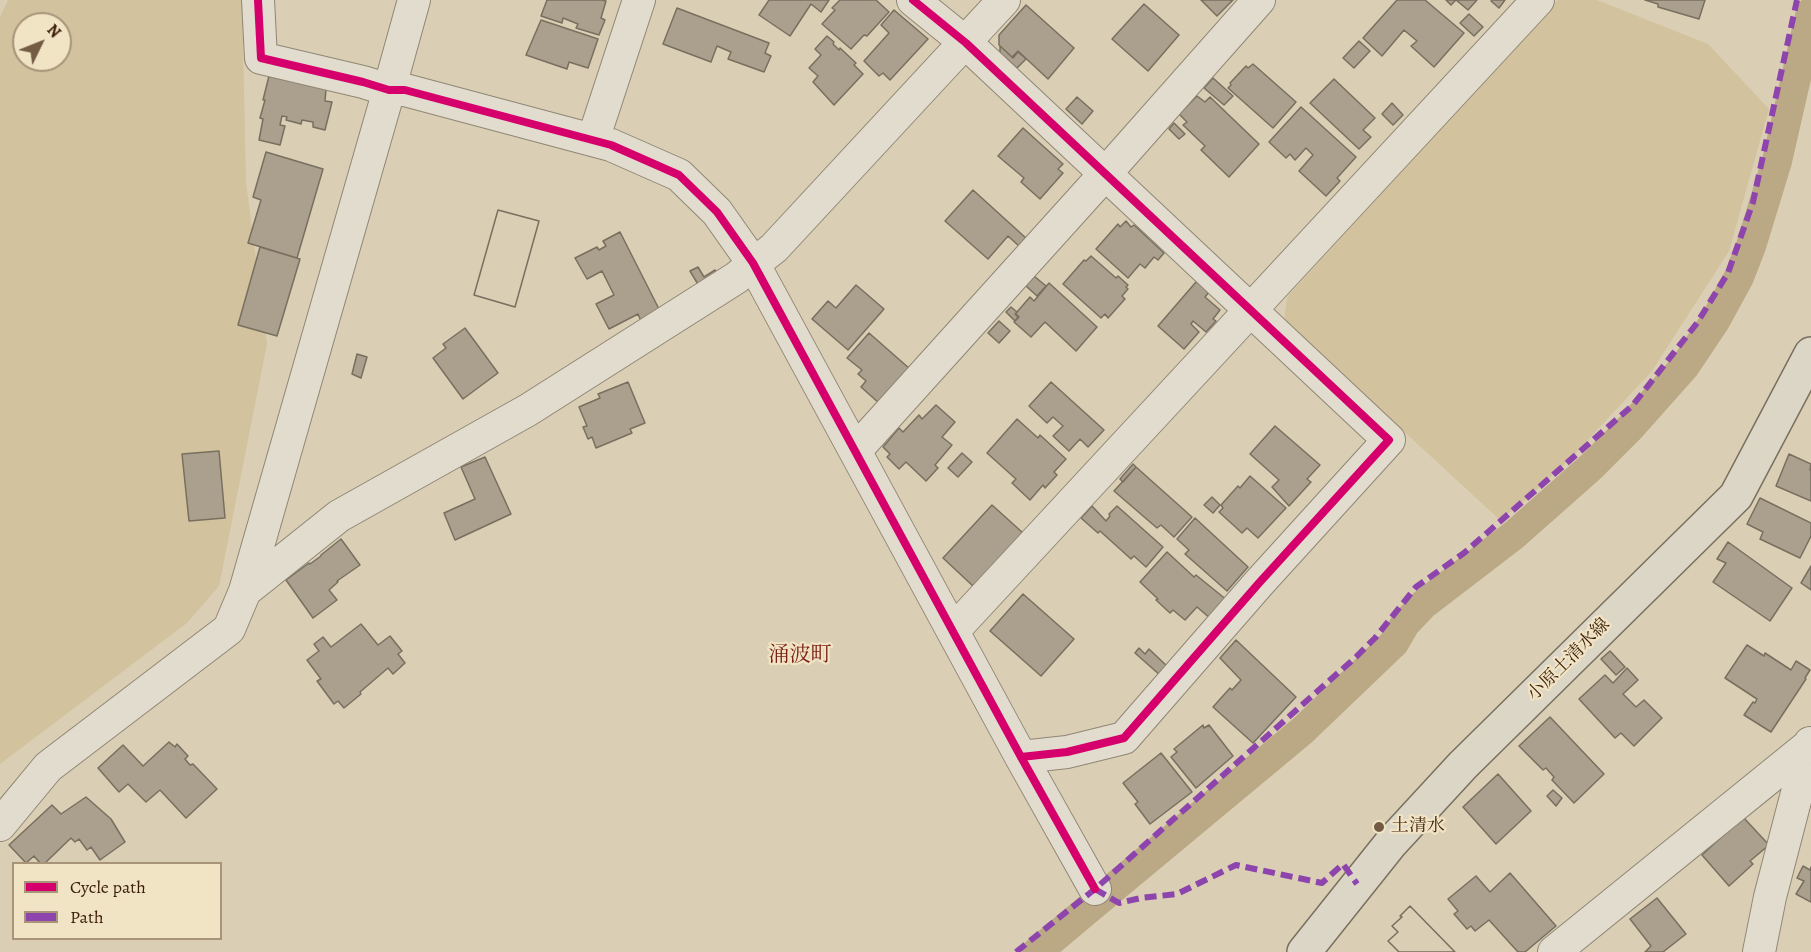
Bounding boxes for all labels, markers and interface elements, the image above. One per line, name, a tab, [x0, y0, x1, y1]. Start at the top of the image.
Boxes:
north arrow	[12, 12, 72, 72]
text: N	[42, 19, 66, 43]
street label: 小原土清水線	[1523, 614, 1615, 706]
district label: 涌波町	[769, 643, 831, 669]
place label: 土清水	[1391, 816, 1445, 838]
marker: 土清水	[1372, 820, 1386, 834]
legend	[12, 862, 222, 940]
text: Cycle path	[70, 875, 146, 899]
text: Path	[70, 905, 104, 929]

